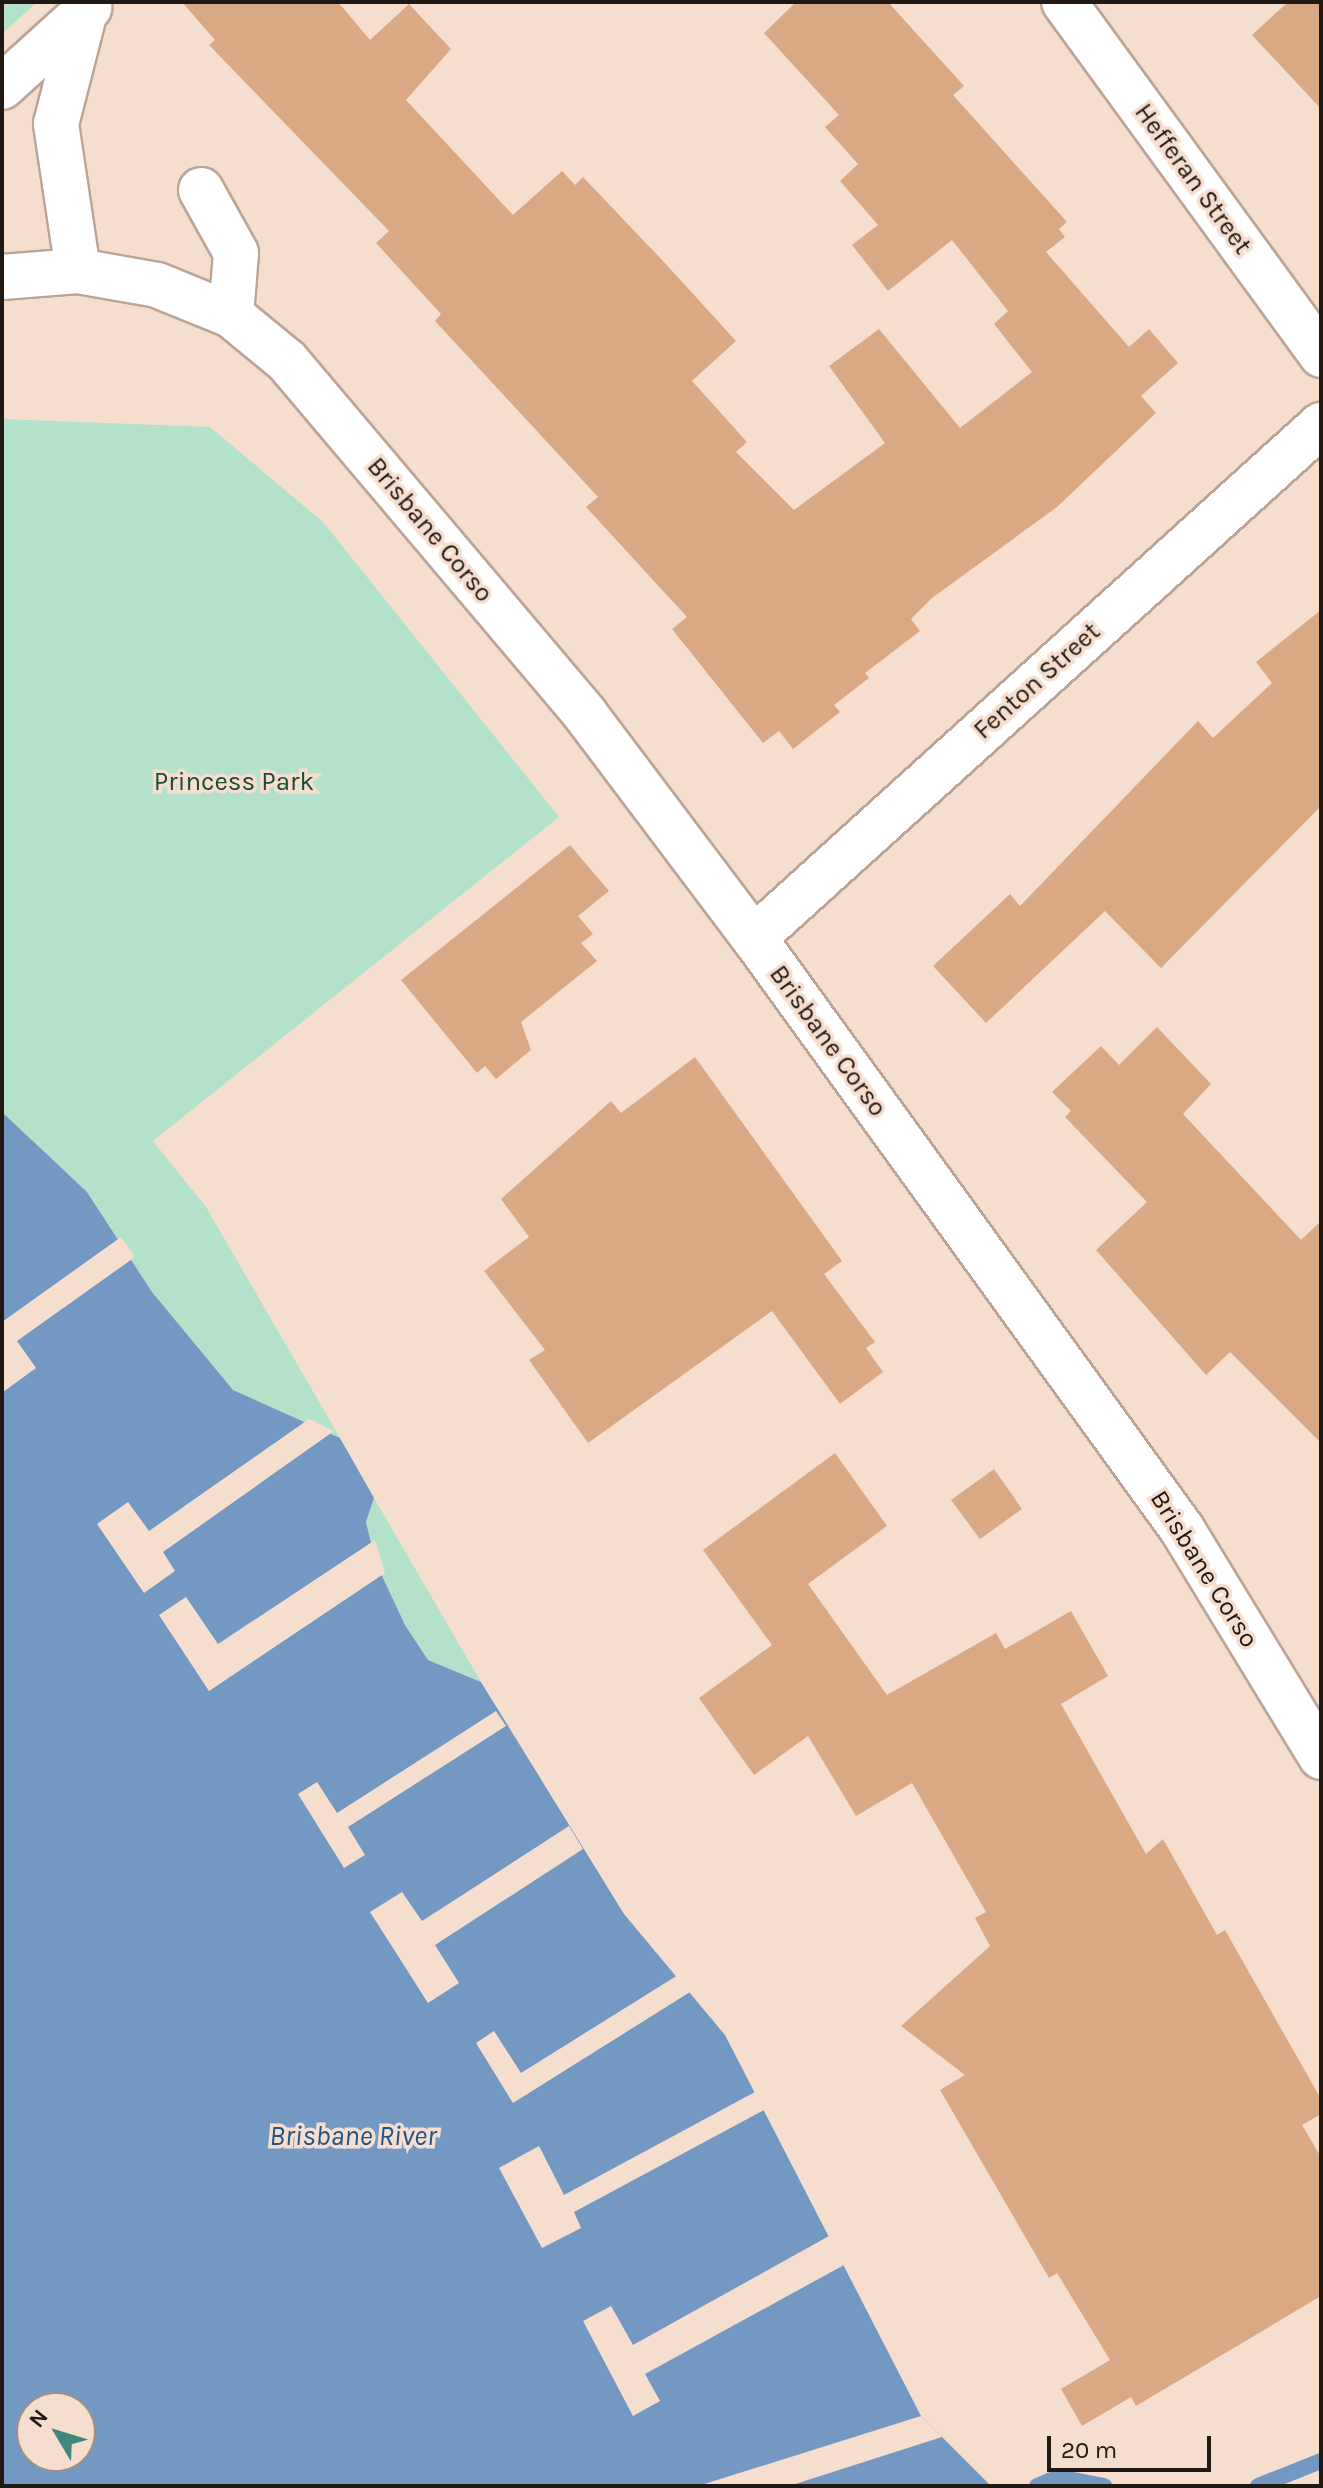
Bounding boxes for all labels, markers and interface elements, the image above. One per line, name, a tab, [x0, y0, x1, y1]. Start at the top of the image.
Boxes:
street label: Hefferan Street	[1128, 97, 1258, 261]
street label: Brisbane Corso	[360, 451, 500, 609]
street label: Fenton Street	[967, 616, 1107, 746]
park label: Princess Park	[154, 766, 314, 798]
street label: Brisbane Corso	[763, 959, 893, 1123]
street label: Brisbane Corso	[1143, 1485, 1265, 1653]
water label: Brisbane River	[269, 2119, 437, 2153]
north arrow	[16, 2392, 96, 2472]
text: N	[24, 2404, 54, 2433]
scale bar	[1051, 2420, 1215, 2470]
text: 20 m	[1061, 2436, 1117, 2464]

